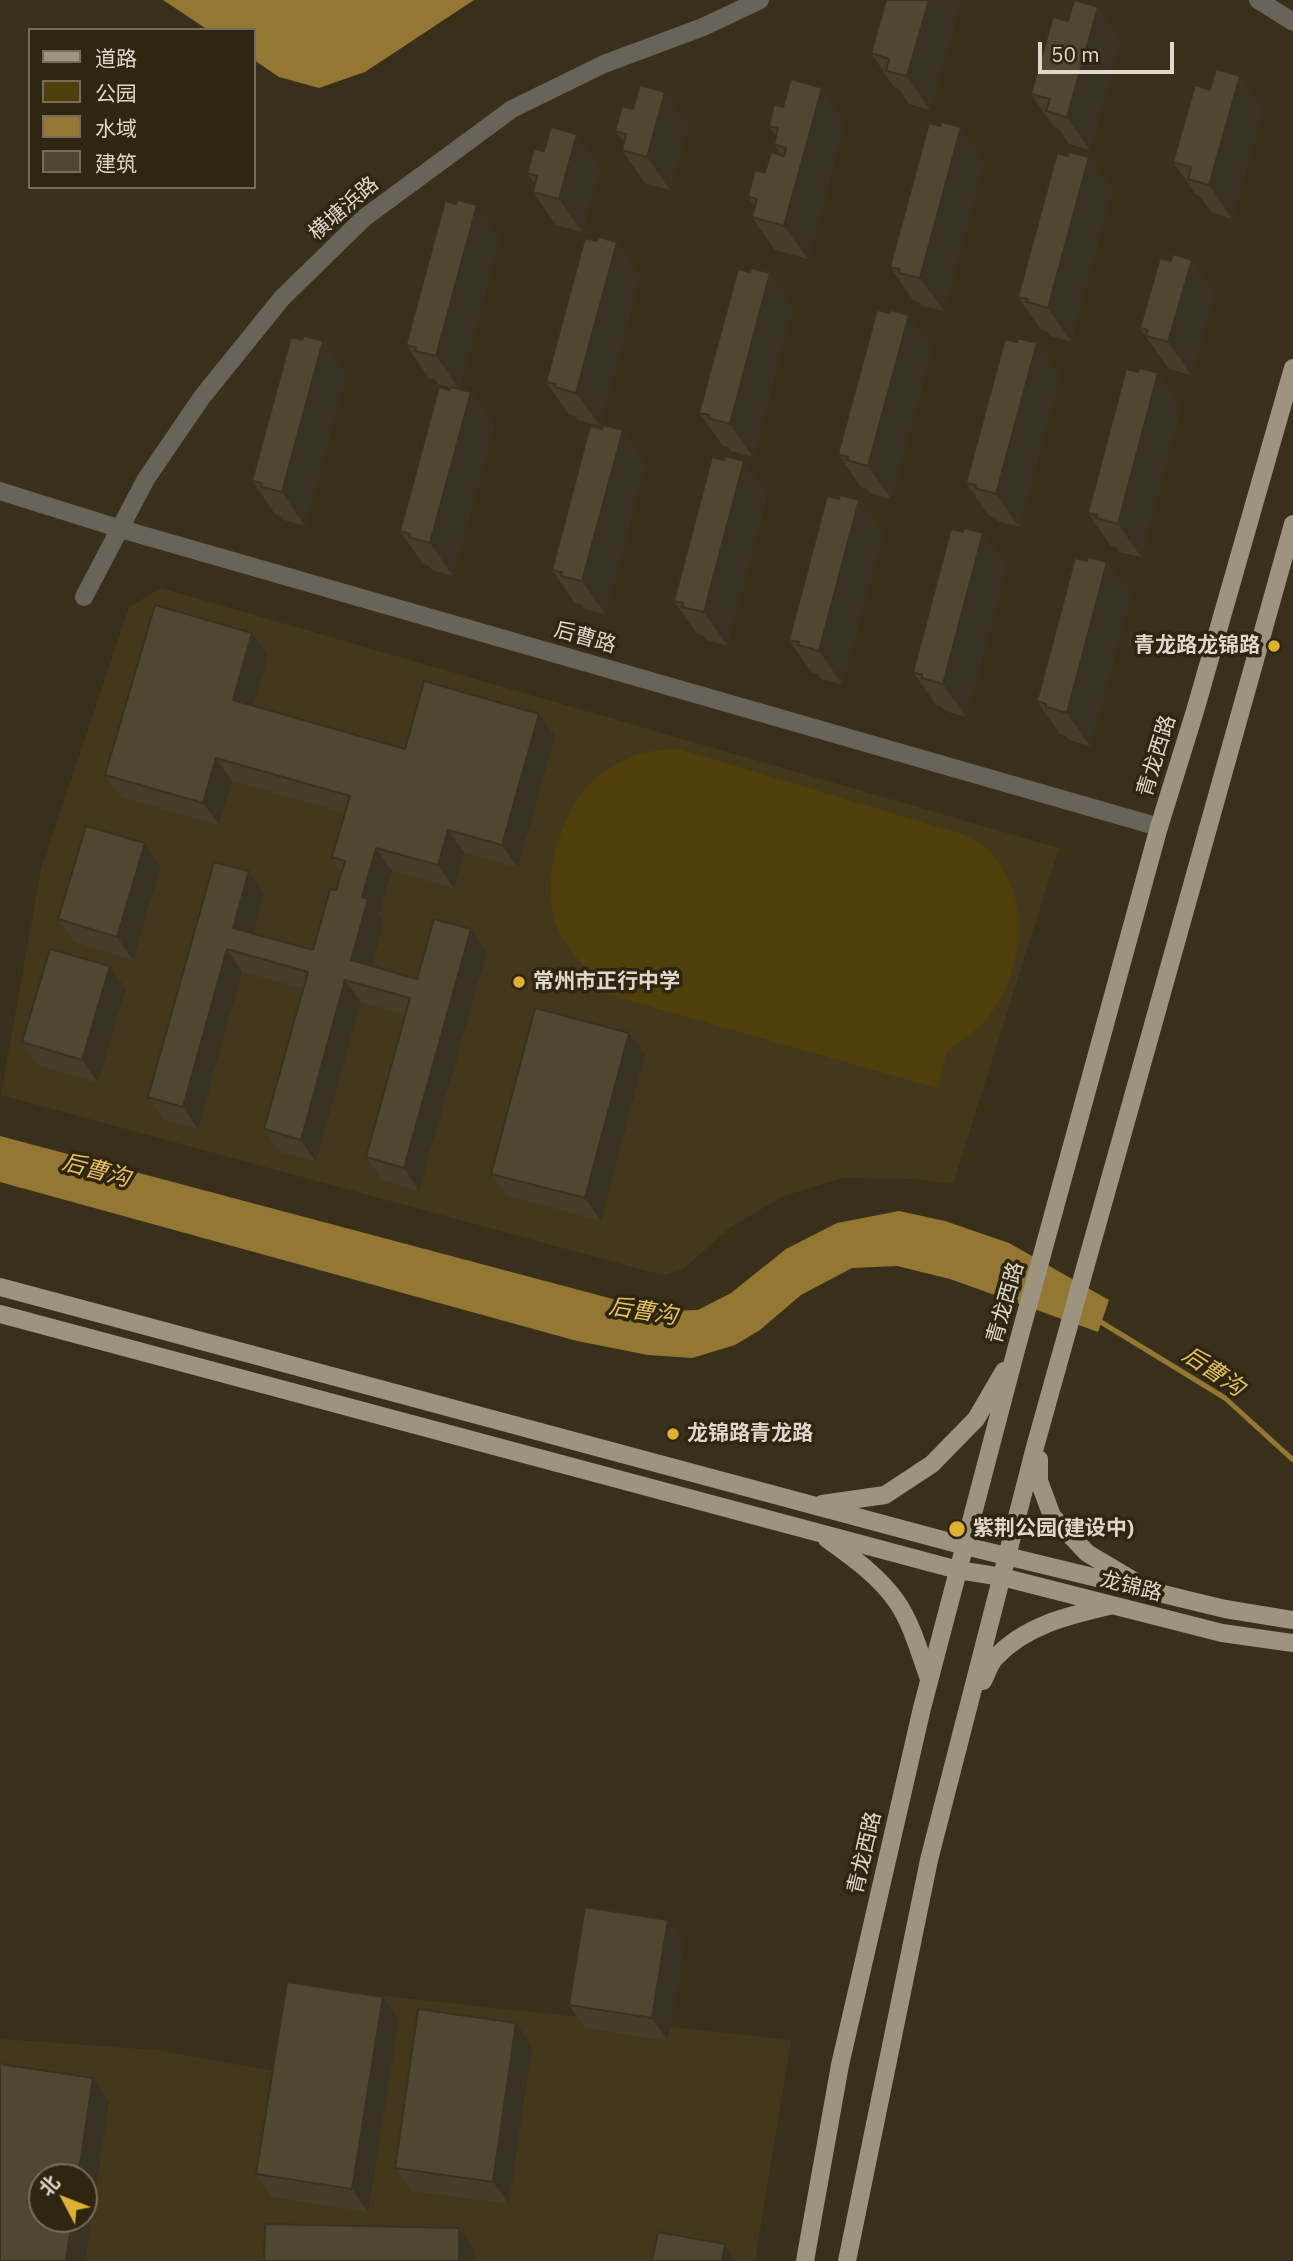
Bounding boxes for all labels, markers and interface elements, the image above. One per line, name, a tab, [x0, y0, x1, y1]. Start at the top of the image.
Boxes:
legend	[28, 28, 256, 189]
scale bar	[1041, 28, 1178, 72]
text: 50 m	[1051, 40, 1100, 68]
text: 道路	[95, 44, 137, 72]
text: 公园	[95, 79, 137, 107]
text: 水域	[95, 114, 137, 142]
text: 建筑	[95, 149, 137, 177]
street label: 横塘浜路	[304, 172, 384, 246]
street label: 后曹路	[551, 617, 619, 659]
place label: 青龙路龙锦路	[1134, 633, 1260, 659]
marker: 青龙路龙锦路	[1266, 638, 1282, 654]
street label: 青龙西路	[1133, 712, 1181, 800]
place label: 常州市正行中学	[533, 969, 680, 995]
marker: 常州市正行中学	[511, 974, 527, 990]
water label: 后曹沟	[59, 1149, 133, 1193]
street label: 青龙西路	[982, 1259, 1030, 1347]
water label: 后曹沟	[607, 1293, 679, 1331]
water label: 后曹沟	[1177, 1341, 1249, 1403]
place label: 龙锦路青龙路	[687, 1421, 813, 1447]
marker: 龙锦路青龙路	[665, 1426, 681, 1442]
place label: 紫荆公园(建设中)	[973, 1516, 1134, 1542]
marker: 紫荆公园(建设中)	[947, 1519, 967, 1539]
street label: 龙锦路	[1097, 1567, 1165, 1607]
street label: 青龙西路	[843, 1809, 887, 1897]
north arrow	[28, 2163, 98, 2233]
text: 北	[34, 2170, 64, 2200]

